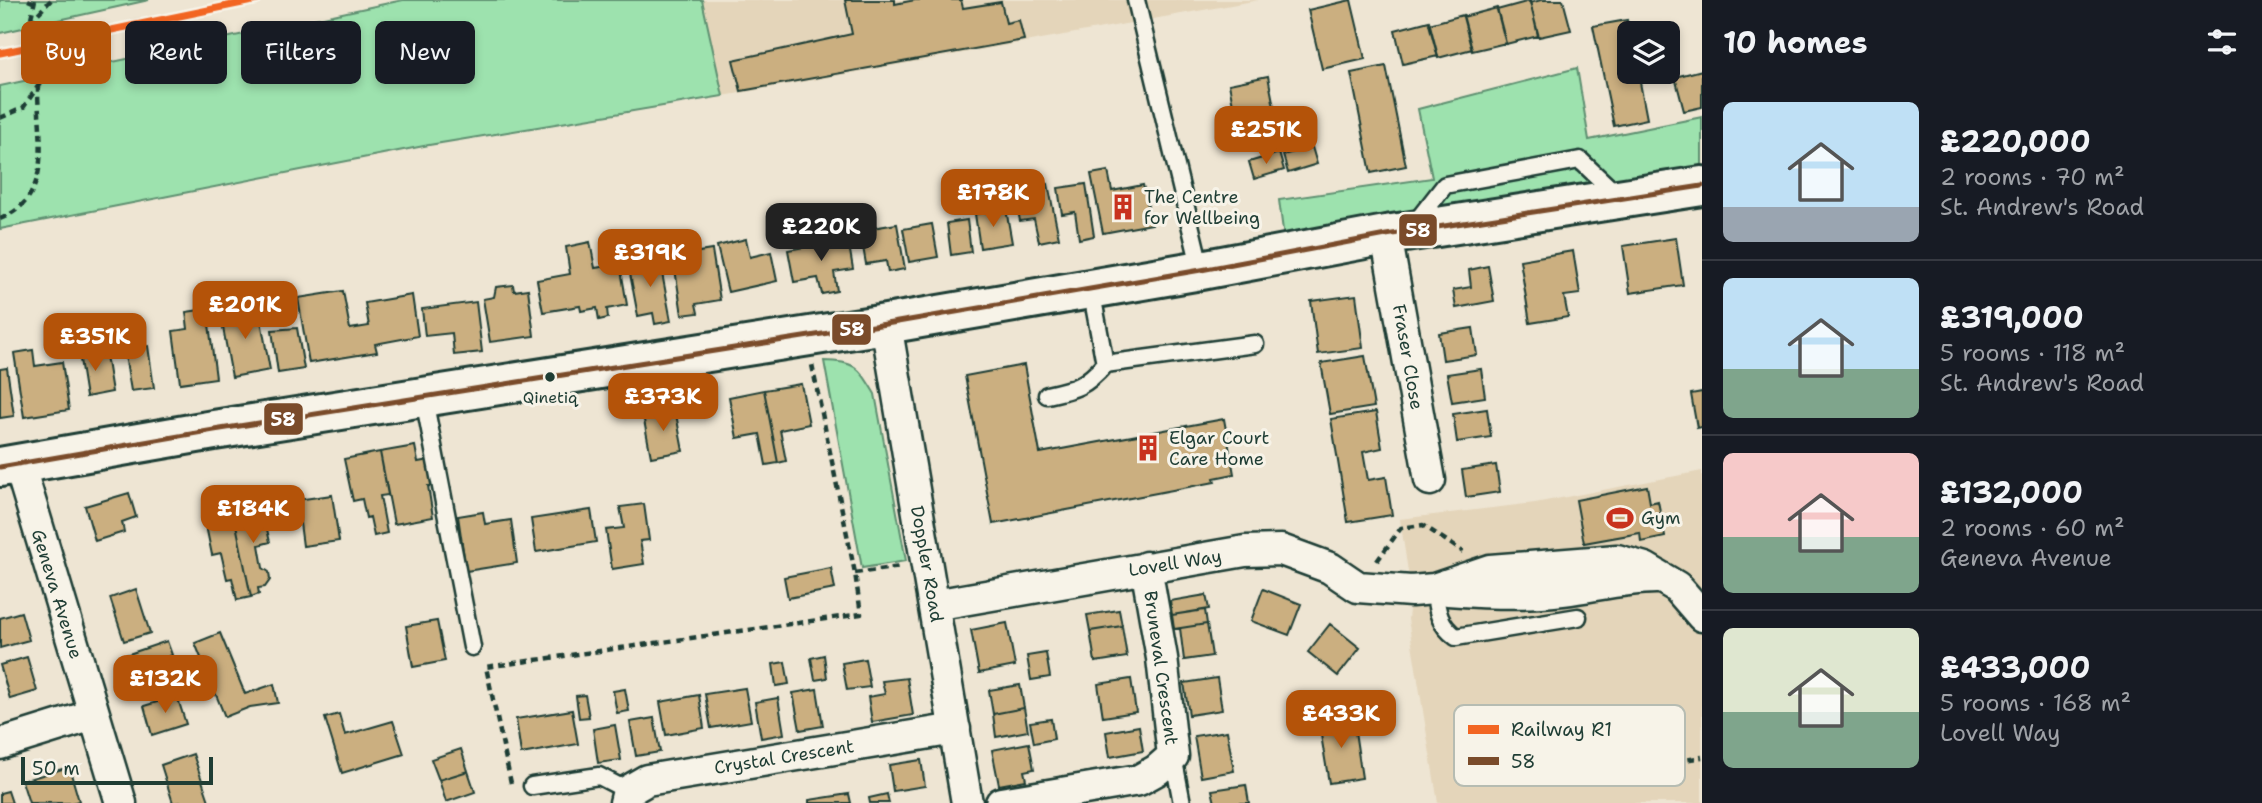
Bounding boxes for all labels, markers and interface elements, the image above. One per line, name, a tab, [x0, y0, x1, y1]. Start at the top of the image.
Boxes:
chip: Buy	[21, 21, 111, 84]
chip: Rent	[125, 21, 227, 84]
chip: Filters	[241, 21, 361, 84]
chip: New	[375, 21, 475, 84]
map controls	[1617, 21, 1680, 84]
button: layers	[1617, 21, 1680, 84]
text: 10 homes	[1723, 22, 1868, 63]
icon: filters	[2203, 23, 2241, 61]
pin: £251K	[1217, 106, 1315, 166]
text: £251K	[1230, 114, 1302, 144]
text: £220,000	[1940, 121, 2091, 162]
icon: home	[1779, 130, 1863, 214]
text: 2 rooms · 70 m²	[1940, 162, 2125, 192]
pin: £178K	[944, 170, 1042, 229]
text: £178K	[957, 177, 1029, 207]
place label: The Centre for Wellbeing	[1144, 185, 1260, 230]
building icon: The Centre for Wellbeing	[1108, 192, 1138, 222]
text: St. Andrew's Road	[1940, 192, 2144, 222]
pin: £220K	[772, 204, 870, 263]
text: £220K	[782, 211, 860, 241]
line badge: 58	[1398, 213, 1438, 247]
text: 58	[1405, 218, 1431, 243]
pin: £319K	[601, 230, 699, 289]
text: £319K	[614, 237, 686, 267]
pin: £201K	[196, 282, 294, 341]
text: £201K	[209, 289, 281, 319]
text: £319,000	[1940, 297, 2084, 338]
street label: Fraser Close	[1387, 302, 1429, 412]
icon: home	[1779, 306, 1863, 390]
line badge: 58	[831, 313, 872, 346]
pin: £351K	[46, 314, 144, 373]
text: 58	[839, 317, 865, 342]
text: £351K	[59, 321, 131, 351]
text: 5 rooms · 118 m²	[1940, 338, 2125, 368]
text: St. Andrew's Road	[1940, 368, 2144, 398]
marker: Qinetiq	[543, 370, 557, 384]
pin: £373K	[614, 374, 712, 433]
text: £373K	[624, 381, 702, 411]
place label: Qinetiq	[523, 387, 579, 408]
line badge: 58	[263, 402, 304, 436]
text: 58	[270, 407, 296, 432]
place label: Elgar Court Care Home	[1169, 426, 1269, 471]
building icon: Elgar Court Care Home	[1133, 433, 1163, 463]
text: £132,000	[1940, 472, 2083, 513]
icon: home	[1779, 481, 1863, 565]
pin: £184K	[204, 486, 302, 545]
text: £184K	[217, 493, 289, 523]
sports icon: Gym	[1605, 503, 1635, 533]
street label: Doppler Road	[905, 504, 949, 624]
place label: Gym	[1641, 506, 1680, 530]
text: 2 rooms · 60 m²	[1940, 513, 2125, 543]
street label: Geneva Avenue	[26, 526, 88, 662]
text: Geneva Avenue	[1940, 543, 2112, 573]
street label: Lovell Way	[1127, 544, 1223, 582]
street label: Bruneval Crescent	[1138, 589, 1184, 747]
text: £433,000	[1940, 647, 2091, 688]
pin: £132K	[116, 656, 214, 715]
icon: home	[1779, 656, 1863, 740]
text: £132K	[129, 663, 201, 693]
text: 5 rooms · 168 m²	[1940, 688, 2131, 718]
pin: £433K	[1292, 690, 1390, 750]
text: £433K	[1302, 698, 1380, 728]
legend	[1454, 705, 1685, 786]
text: Railway R1	[1511, 717, 1612, 742]
text: Lovell Way	[1940, 718, 2061, 748]
street label: Crystal Crescent	[712, 734, 856, 780]
text: 58	[1511, 749, 1536, 774]
scale bar	[21, 754, 214, 786]
text: 50 m	[32, 756, 80, 781]

